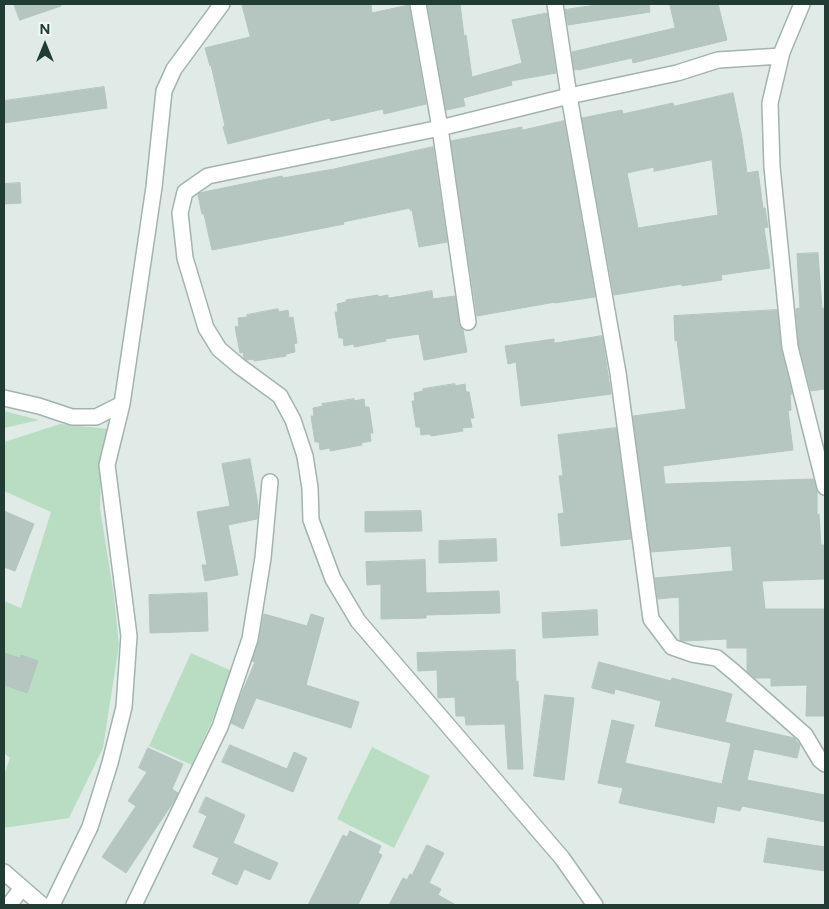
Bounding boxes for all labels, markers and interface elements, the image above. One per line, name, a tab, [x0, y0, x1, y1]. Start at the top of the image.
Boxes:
north arrow	[20, 20, 70, 70]
text: N	[40, 21, 50, 38]

